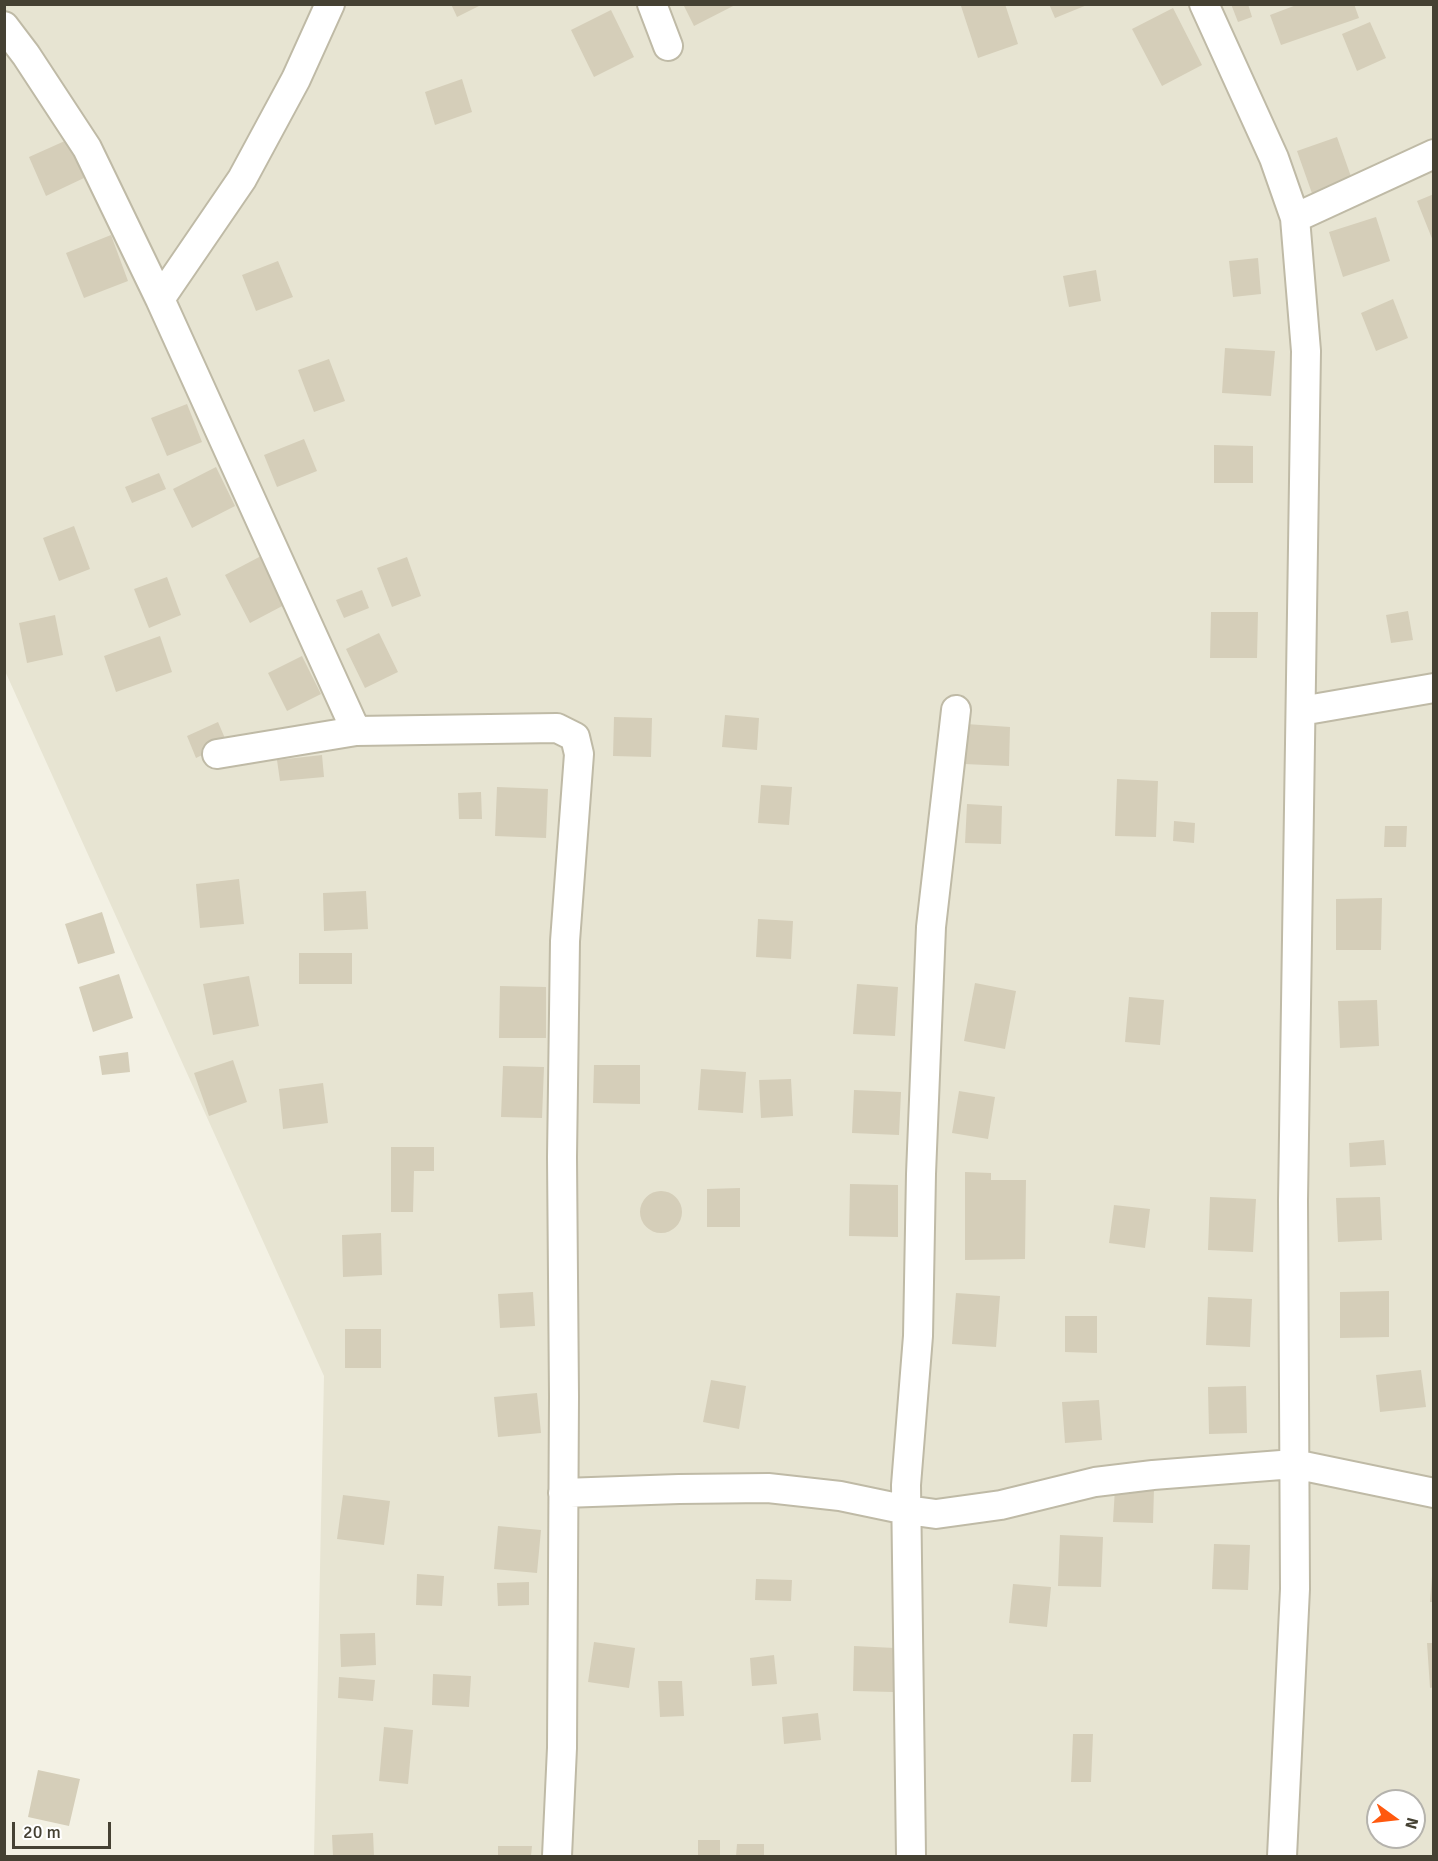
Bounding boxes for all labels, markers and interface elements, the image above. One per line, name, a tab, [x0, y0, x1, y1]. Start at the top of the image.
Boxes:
north arrow	[1366, 1789, 1426, 1849]
scale bar	[15, 1810, 114, 1848]
text: N	[1400, 1815, 1423, 1831]
text: 20 m	[23, 1821, 61, 1843]

